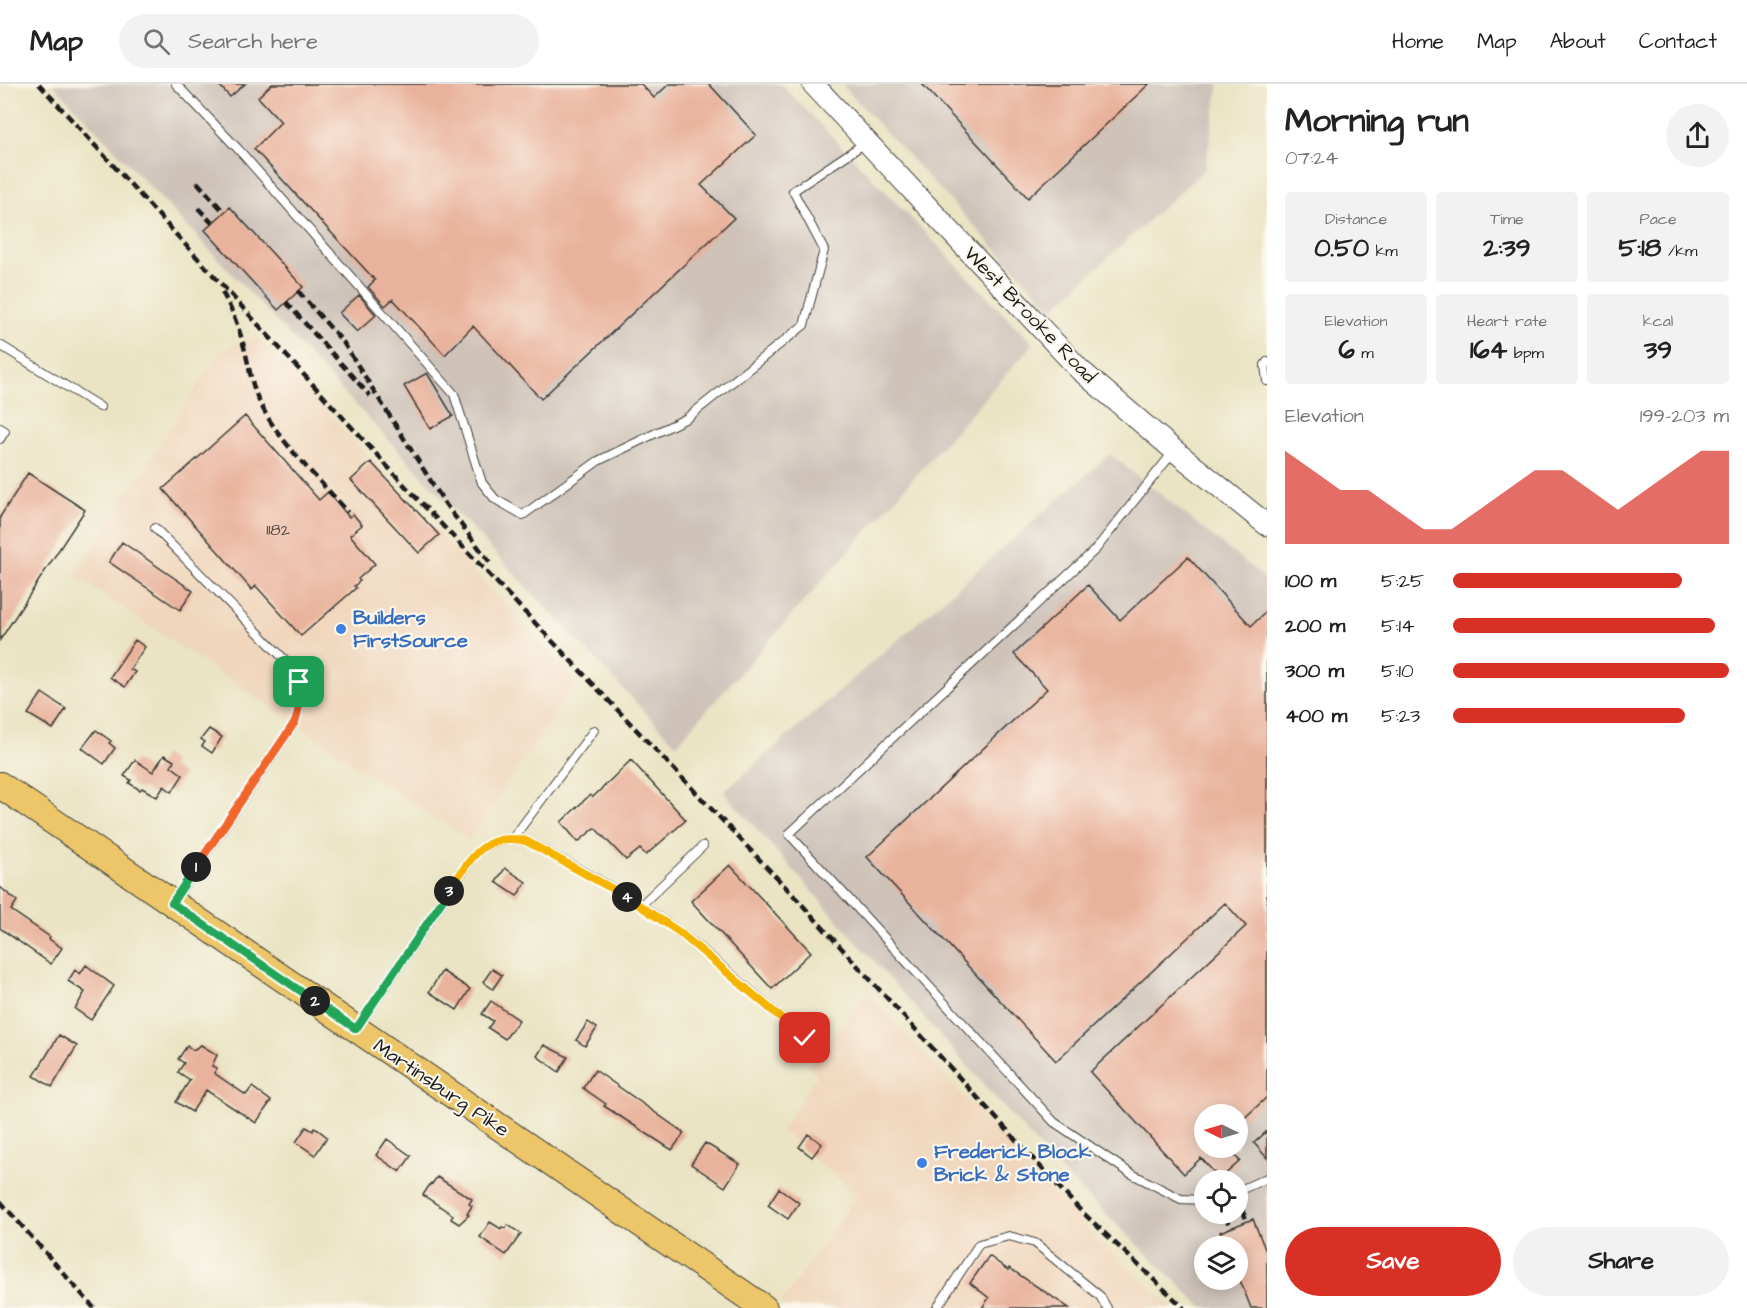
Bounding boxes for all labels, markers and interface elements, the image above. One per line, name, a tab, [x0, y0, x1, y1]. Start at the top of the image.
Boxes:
search box	[119, 14, 539, 68]
text: Map	[30, 22, 83, 61]
icon: search	[140, 25, 173, 58]
text: Search here	[188, 26, 318, 57]
text: Home	[1392, 27, 1444, 56]
text: Map	[1477, 27, 1517, 56]
text: About	[1550, 27, 1606, 56]
text: Contact	[1639, 27, 1717, 56]
text: Morning run	[1285, 98, 1469, 144]
button: share	[1666, 104, 1729, 167]
text: 07:24	[1285, 144, 1338, 172]
text: Distance	[1325, 208, 1387, 230]
text: Time	[1490, 208, 1524, 230]
text: Pace	[1639, 208, 1677, 230]
text: 0.50	[1314, 230, 1369, 266]
text: 2:39	[1483, 230, 1531, 266]
text: 5:18	[1619, 230, 1661, 266]
street label: West Brooke Road	[957, 240, 1103, 390]
text: km	[1369, 240, 1398, 262]
text: /km	[1661, 240, 1697, 262]
text: Elevation	[1325, 310, 1387, 332]
text: Heart rate	[1467, 310, 1547, 332]
text: kcal	[1643, 310, 1673, 332]
text: 6	[1338, 332, 1355, 368]
text: 164	[1470, 332, 1507, 368]
text: 39	[1644, 332, 1672, 368]
text: m	[1355, 342, 1374, 364]
text: bpm	[1507, 342, 1544, 364]
text: Elevation	[1285, 402, 1364, 430]
text: 199–203 m	[1640, 402, 1729, 430]
house number: 1182	[266, 519, 290, 541]
text: 100 m	[1285, 567, 1336, 595]
text: 5:25	[1381, 567, 1424, 595]
place label: Builders FirstSource	[353, 604, 468, 655]
text: 200 m	[1285, 612, 1345, 640]
text: 5:14	[1381, 612, 1415, 640]
marker: Builders FirstSource	[334, 622, 348, 636]
pin	[273, 656, 324, 707]
text: 300 m	[1285, 657, 1344, 685]
text: 5:10	[1381, 657, 1414, 685]
icon: arrive	[282, 665, 315, 698]
text: 400 m	[1285, 702, 1347, 730]
text: 5:23	[1381, 702, 1420, 730]
pin: 1	[181, 852, 211, 882]
text: 1	[195, 856, 197, 878]
pin: 3	[434, 876, 464, 906]
text: 3	[445, 880, 453, 902]
pin: 4	[612, 882, 642, 912]
text: 4	[622, 886, 632, 908]
pin: 2	[300, 986, 330, 1016]
text: 2	[310, 990, 320, 1012]
pin	[779, 1012, 830, 1063]
icon: check	[788, 1021, 821, 1054]
street label: Martinsburg Pike	[367, 1032, 515, 1145]
north arrow	[1194, 1104, 1248, 1158]
map controls	[1194, 1104, 1248, 1290]
place label: Frederick Block Brick & Stone	[934, 1138, 1092, 1189]
marker: Frederick Block Brick & Stone	[915, 1156, 929, 1170]
button: locate	[1194, 1170, 1248, 1224]
button: Save	[1285, 1227, 1501, 1296]
button: Share	[1513, 1227, 1729, 1296]
button: layers	[1194, 1236, 1248, 1290]

